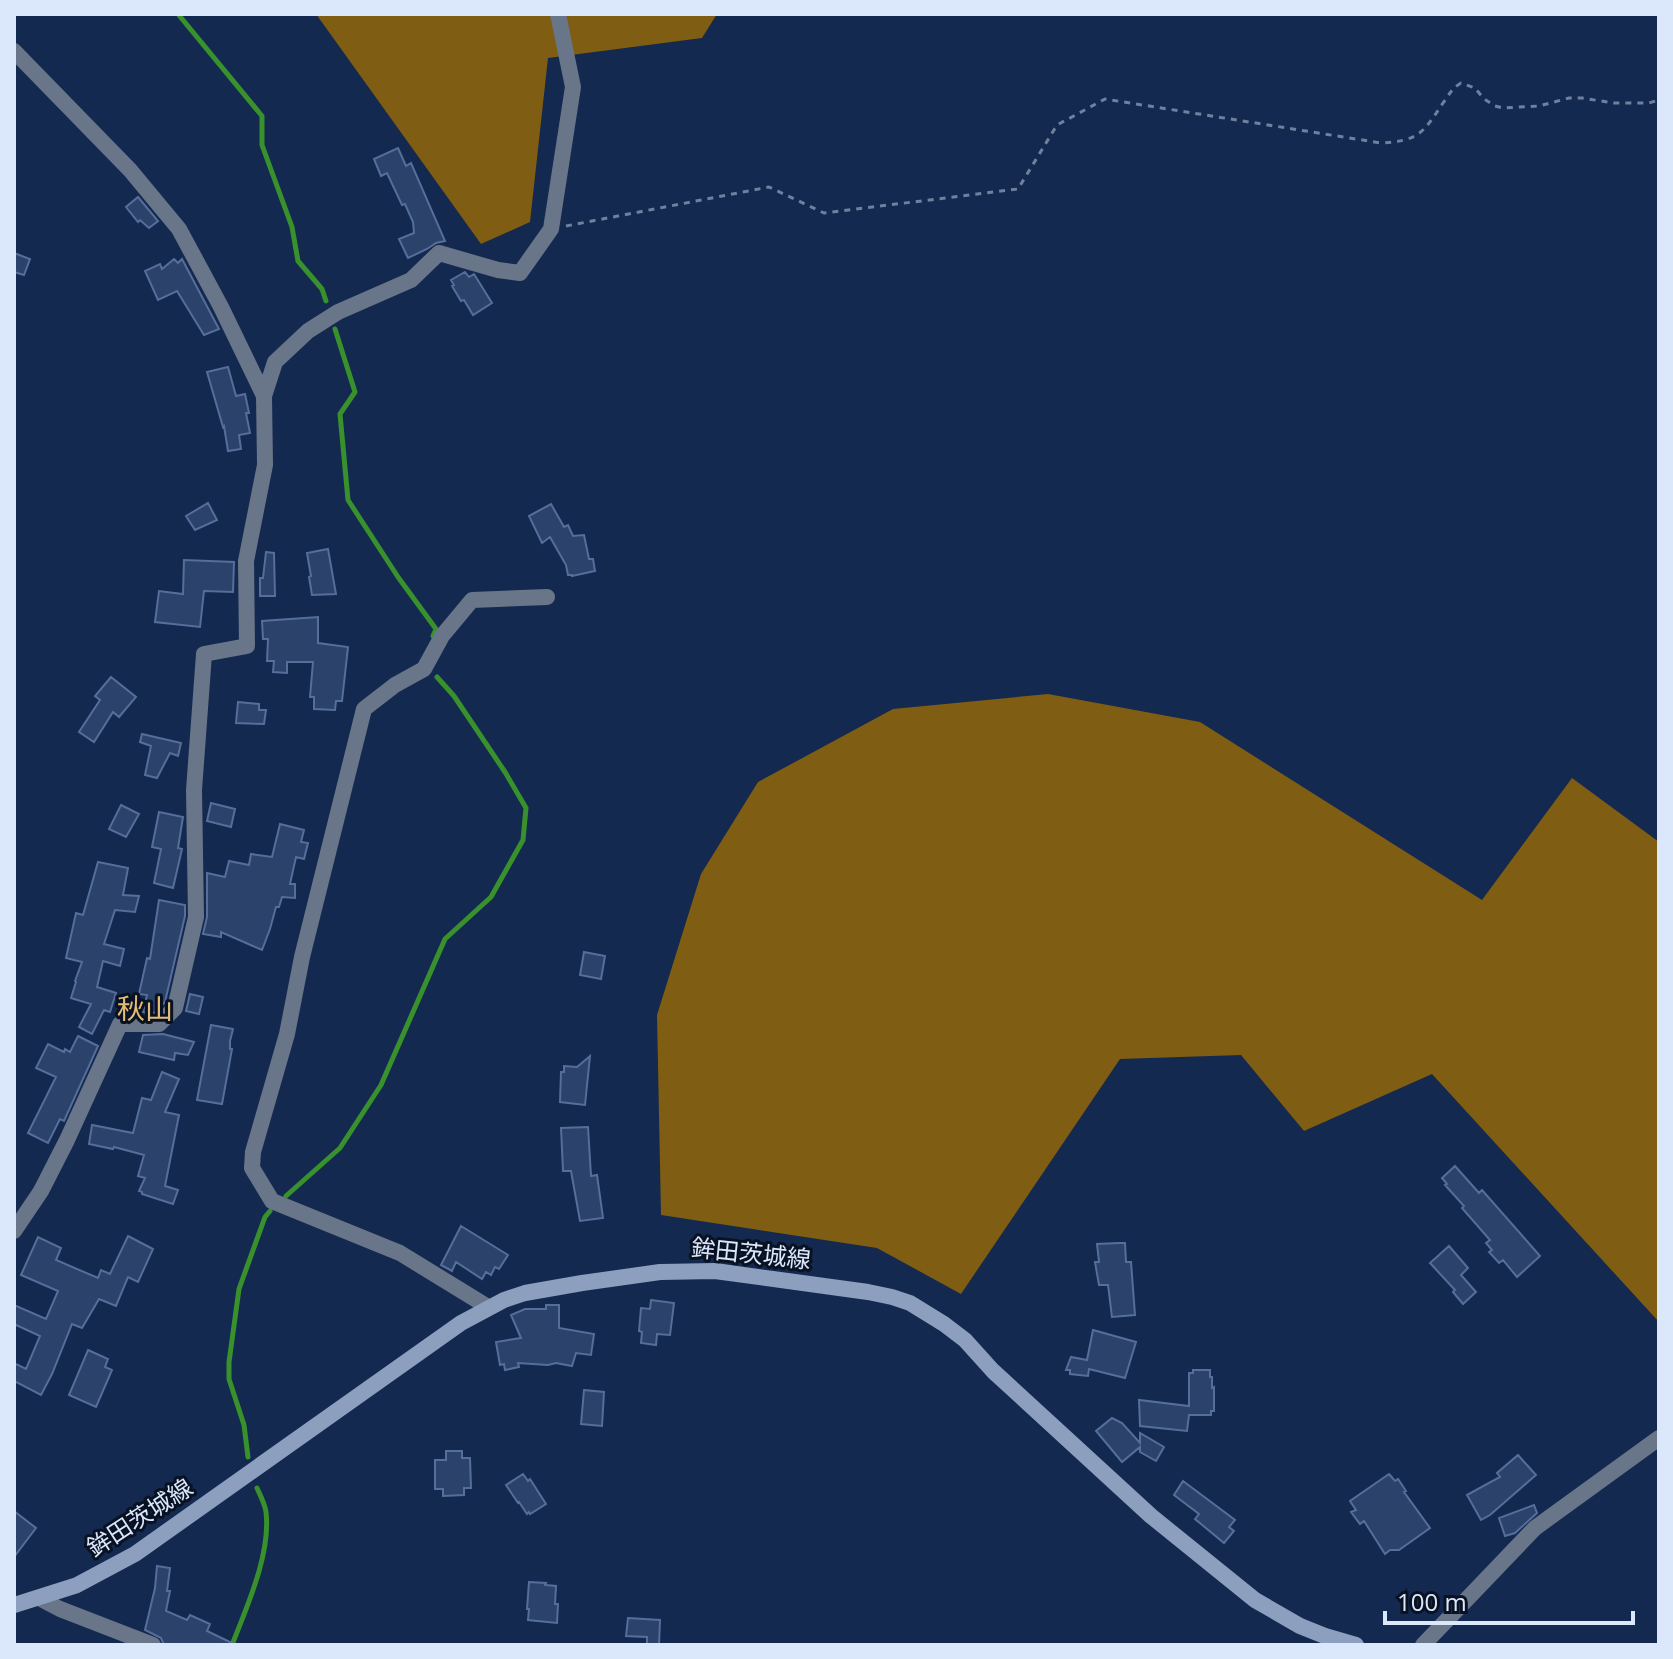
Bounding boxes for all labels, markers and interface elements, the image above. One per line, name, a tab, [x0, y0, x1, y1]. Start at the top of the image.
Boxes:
district label: 秋山	[117, 989, 173, 1027]
street label: 鉾田茨城線	[690, 1230, 813, 1275]
street label: 鉾田茨城線	[80, 1470, 198, 1563]
scale bar	[1385, 1575, 1633, 1625]
text: 100 m	[1397, 1585, 1467, 1618]

